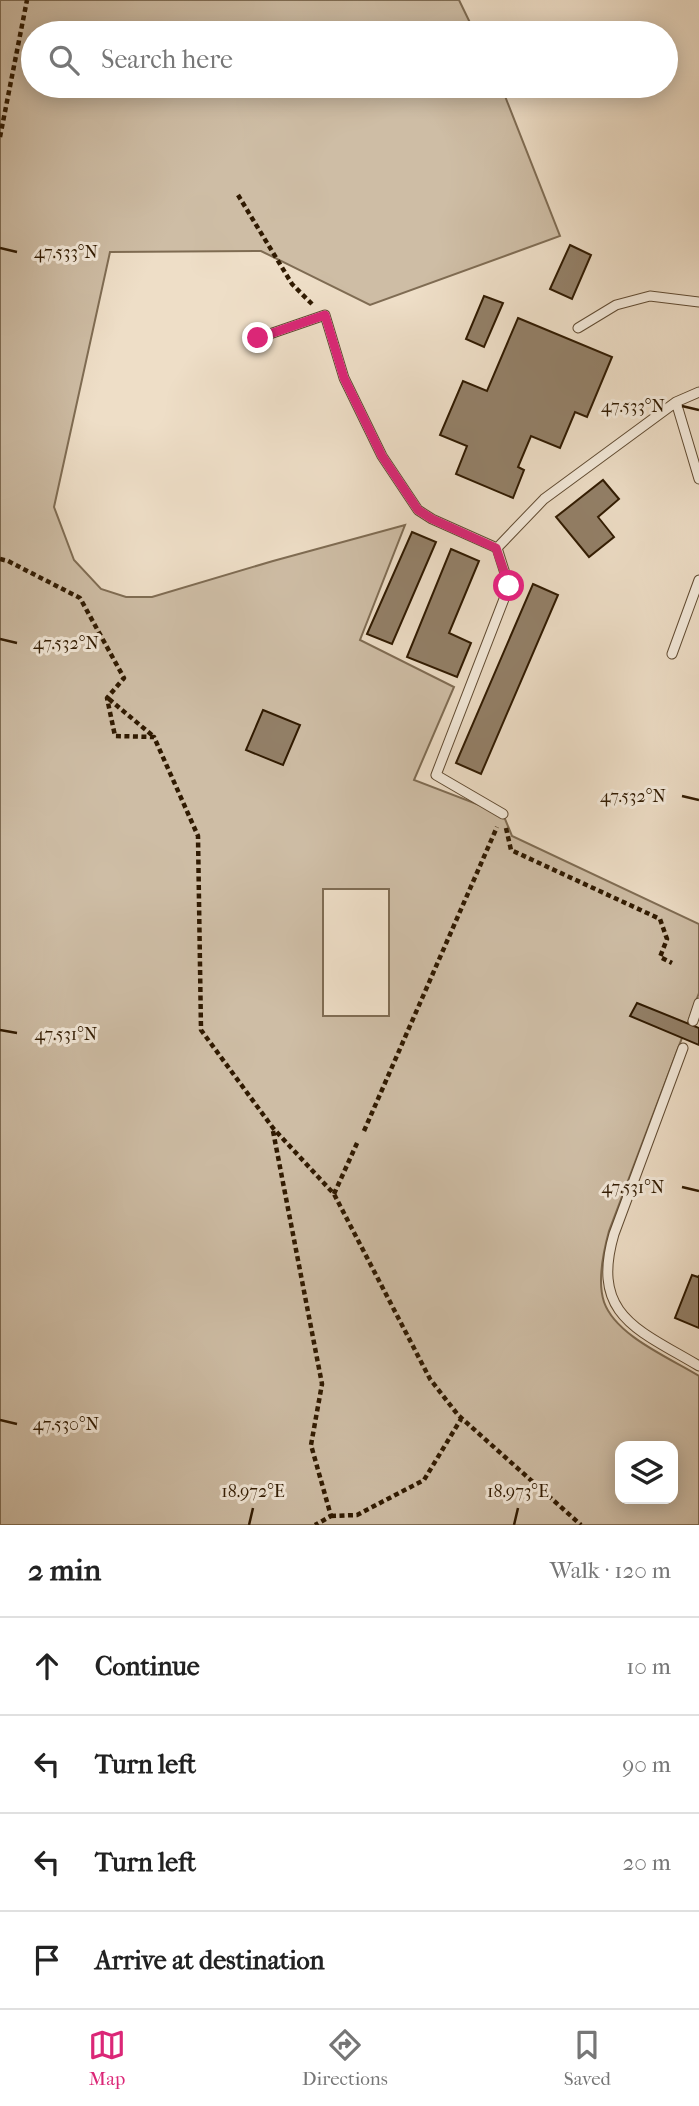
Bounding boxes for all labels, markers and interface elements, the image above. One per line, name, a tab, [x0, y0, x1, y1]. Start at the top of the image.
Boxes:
search box	[21, 21, 678, 98]
icon: search	[45, 41, 83, 79]
text: Search here	[101, 44, 233, 75]
text: 47.533°N	[34, 242, 98, 263]
route end	[242, 322, 273, 353]
text: 47.533°N	[601, 396, 665, 417]
route start	[493, 570, 524, 601]
text: 47.532°N	[33, 633, 99, 654]
text: 47.532°N	[600, 786, 666, 807]
text: 47.531°N	[34, 1024, 98, 1045]
text: 47.531°N	[601, 1177, 665, 1198]
text: 47.530°N	[33, 1414, 100, 1435]
map controls	[615, 1441, 678, 1504]
button: layers	[615, 1441, 678, 1504]
text: 18.972°E	[221, 1481, 285, 1502]
text: 18.973°E	[487, 1481, 549, 1502]
text: 2 min	[28, 1553, 101, 1588]
text: Walk · 120 m	[550, 1557, 671, 1584]
icon: ahead	[28, 1647, 66, 1685]
text: Continue	[95, 1651, 200, 1682]
text: 10 m	[626, 1653, 671, 1680]
icon: left	[28, 1745, 66, 1783]
text: Turn left	[95, 1749, 196, 1780]
text: 90 m	[622, 1751, 671, 1778]
icon: left	[28, 1843, 66, 1881]
text: Turn left	[95, 1847, 196, 1878]
text: 20 m	[622, 1849, 671, 1876]
icon: arrive	[28, 1941, 66, 1979]
text: Arrive at destination	[95, 1945, 325, 1976]
tab: Map	[88, 2026, 126, 2090]
tab: Directions	[302, 2026, 388, 2090]
tab: Saved	[564, 2026, 611, 2090]

